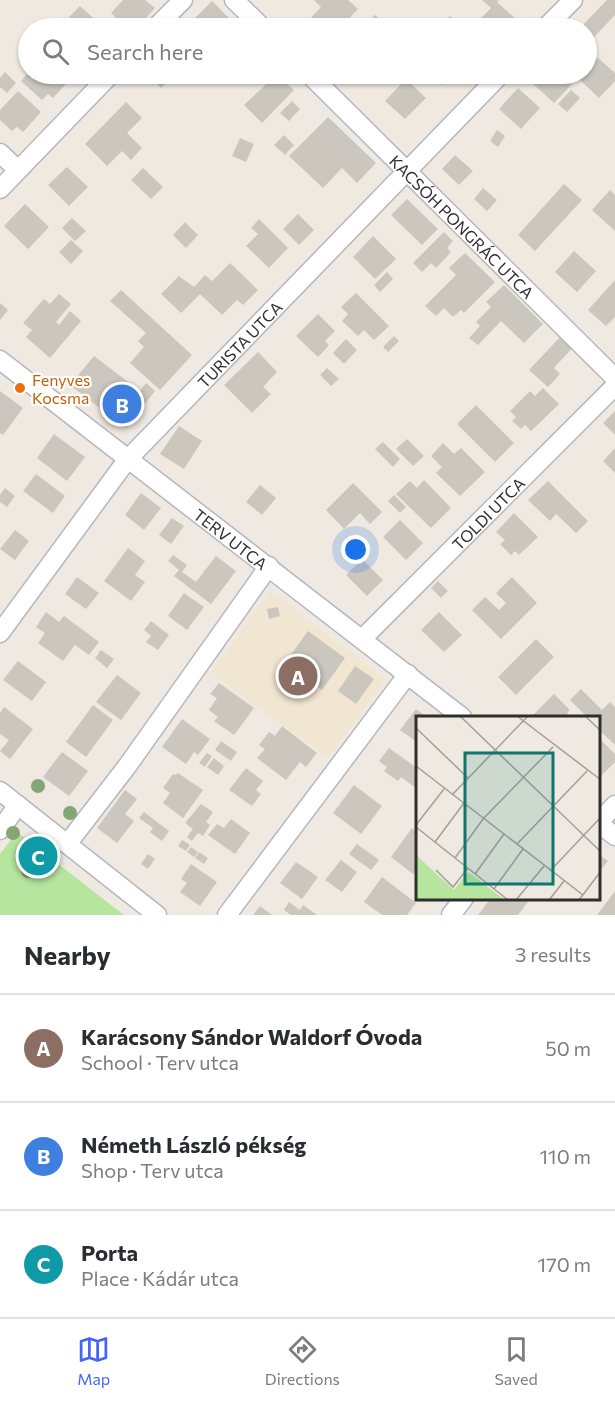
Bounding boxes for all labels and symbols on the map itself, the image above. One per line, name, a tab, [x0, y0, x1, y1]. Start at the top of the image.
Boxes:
street label: KACSÓH PONGRÁC UTCA	[386, 151, 538, 302]
street label: TURISTA UTCA	[193, 297, 285, 391]
place label: Fenyves Kocsma	[32, 370, 90, 407]
marker: Fenyves Kocsma	[13, 381, 27, 395]
pin: B	[102, 382, 142, 426]
street label: TOLDI UTCA	[448, 473, 528, 553]
street label: TERV UTCA	[191, 504, 272, 573]
your location	[341, 535, 370, 564]
pin: A	[278, 654, 318, 698]
inset map	[416, 716, 600, 900]
pin: C	[18, 834, 57, 878]

